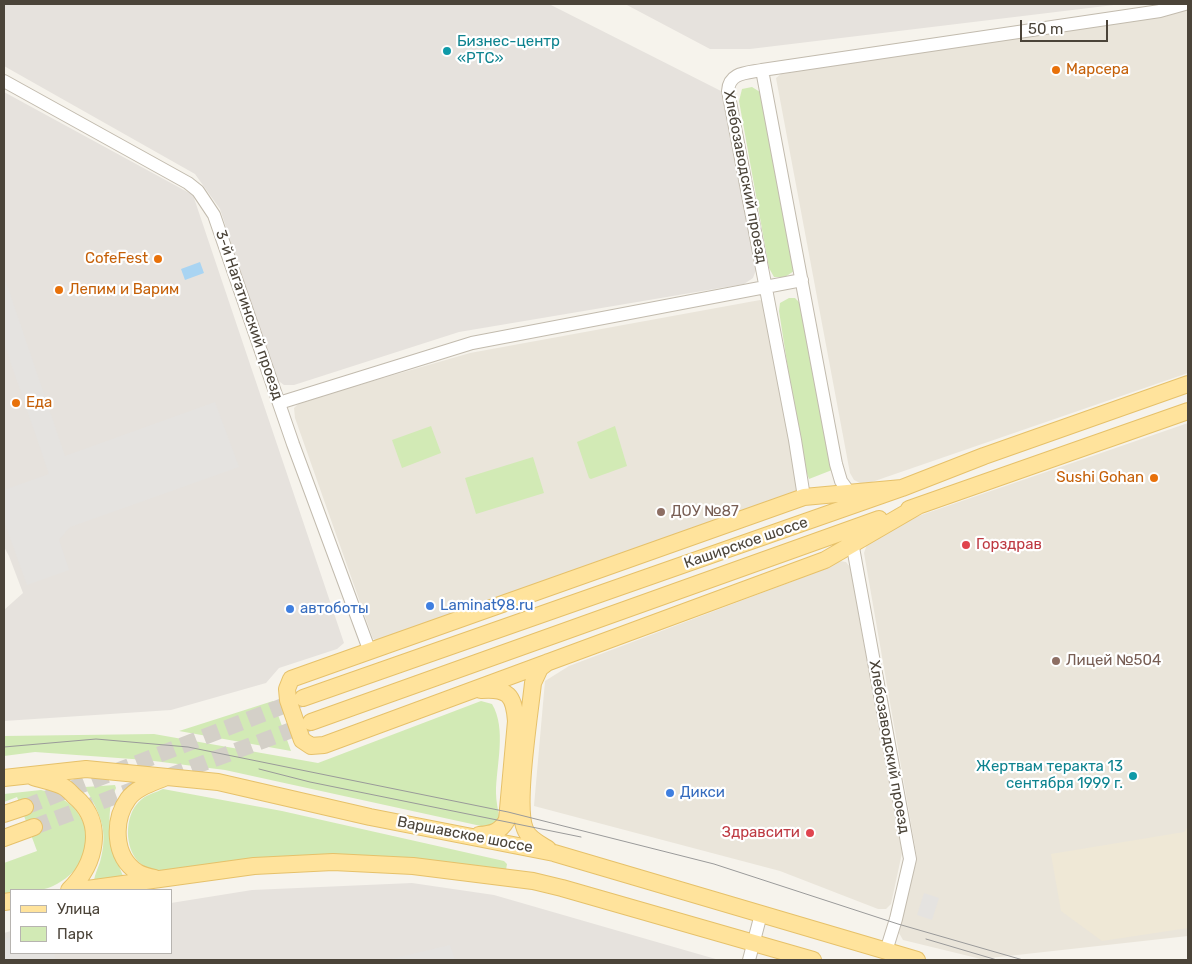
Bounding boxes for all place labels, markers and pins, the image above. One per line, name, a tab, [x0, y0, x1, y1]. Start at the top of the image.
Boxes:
place label: Бизнес-центр «РТС»	[457, 33, 560, 68]
marker: Бизнес-центр «РТС»	[441, 45, 453, 57]
place label: Марсера	[1066, 61, 1129, 79]
marker: Марсера	[1050, 64, 1062, 76]
place label: CofeFest	[85, 250, 148, 268]
marker: CofeFest	[152, 253, 164, 265]
place label: Лепим и Варим	[69, 281, 179, 299]
marker: Лепим и Варим	[53, 284, 65, 296]
place label: Еда	[26, 394, 52, 412]
marker: Еда	[10, 397, 22, 409]
place label: Sushi Gohan	[1056, 469, 1144, 487]
marker: Sushi Gohan	[1148, 472, 1160, 484]
place label: ДОУ №87	[671, 503, 739, 521]
marker: ДОУ №87	[655, 506, 667, 518]
place label: Горздрав	[976, 536, 1042, 554]
marker: Горздрав	[960, 539, 972, 551]
place label: Laminat98.ru	[440, 597, 534, 615]
place label: автоботы	[300, 600, 369, 618]
marker: Laminat98.ru	[424, 600, 436, 612]
marker: автоботы	[284, 603, 296, 615]
place label: Лицей №504	[1066, 652, 1161, 670]
marker: Лицей №504	[1050, 655, 1062, 667]
place label: Жертвам теракта 13 сентября 1999 г.	[976, 758, 1123, 793]
marker: Жертвам теракта 13 сентября 1999 г.	[1127, 770, 1139, 782]
place label: Дикси	[680, 784, 725, 802]
marker: Дикси	[664, 787, 676, 799]
place label: Здравсити	[722, 824, 800, 842]
marker: Здравсити	[804, 827, 816, 839]

